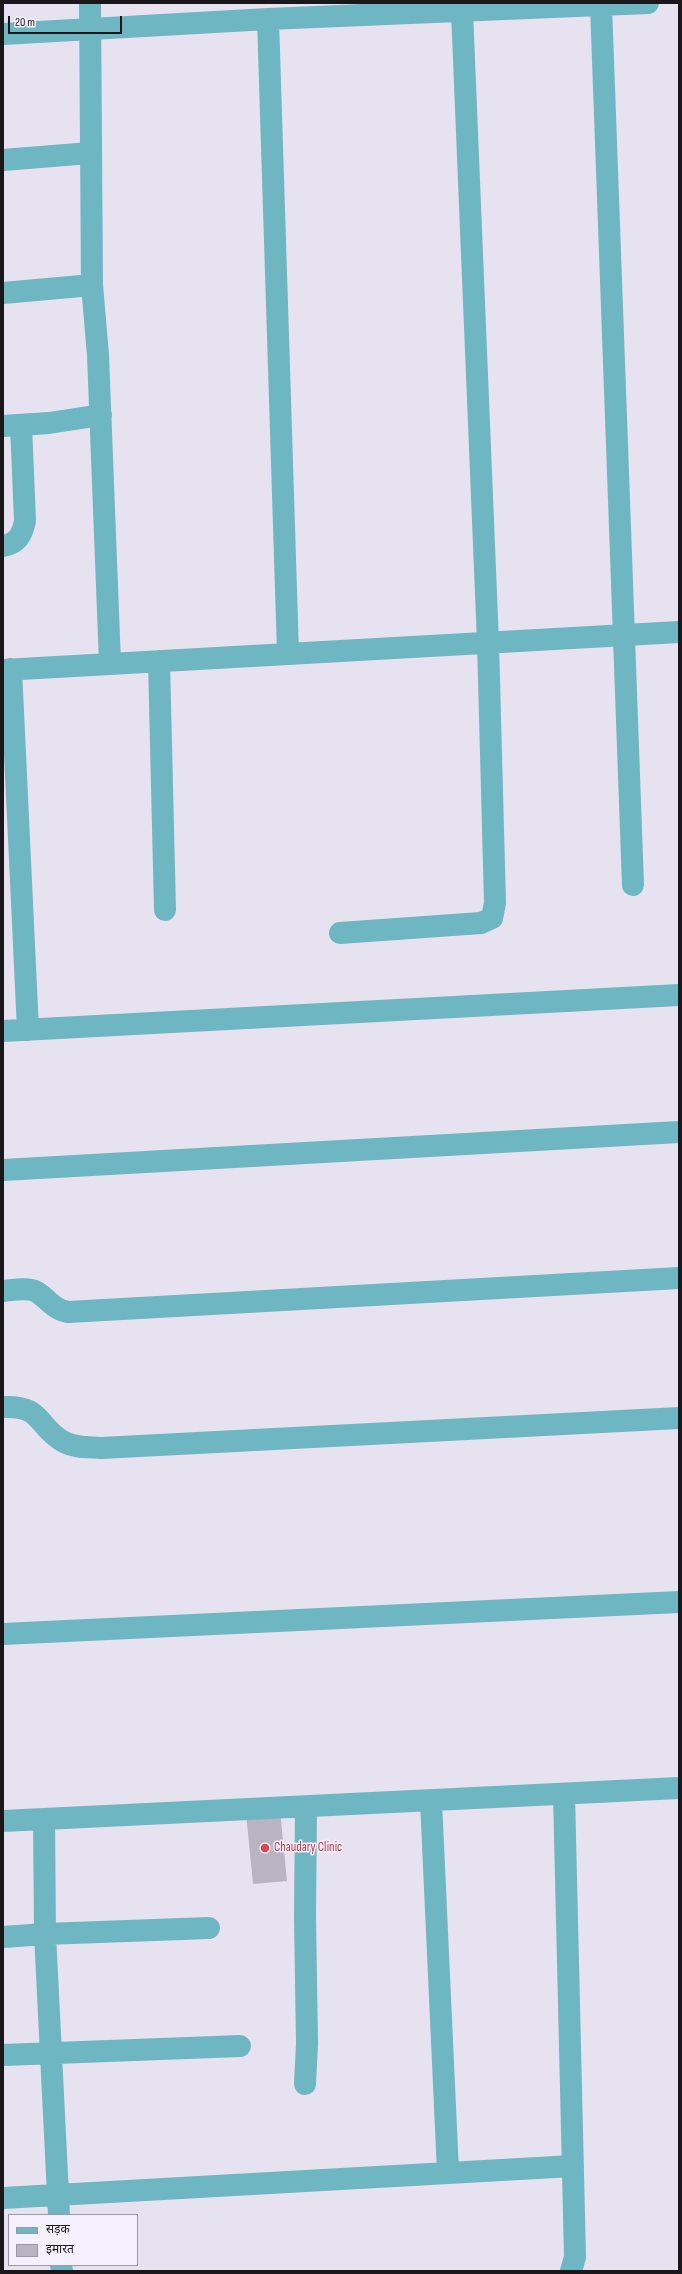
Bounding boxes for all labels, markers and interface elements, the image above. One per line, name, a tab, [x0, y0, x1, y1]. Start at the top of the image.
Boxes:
scale bar	[10, 8, 124, 34]
text: 20 m	[15, 15, 35, 30]
place label: Chaudary Clinic	[274, 1840, 342, 1856]
marker: Chaudary Clinic	[259, 1842, 271, 1854]
legend	[8, 2214, 138, 2266]
text: सड़क	[46, 2222, 70, 2237]
text: इमारत	[46, 2242, 74, 2257]

